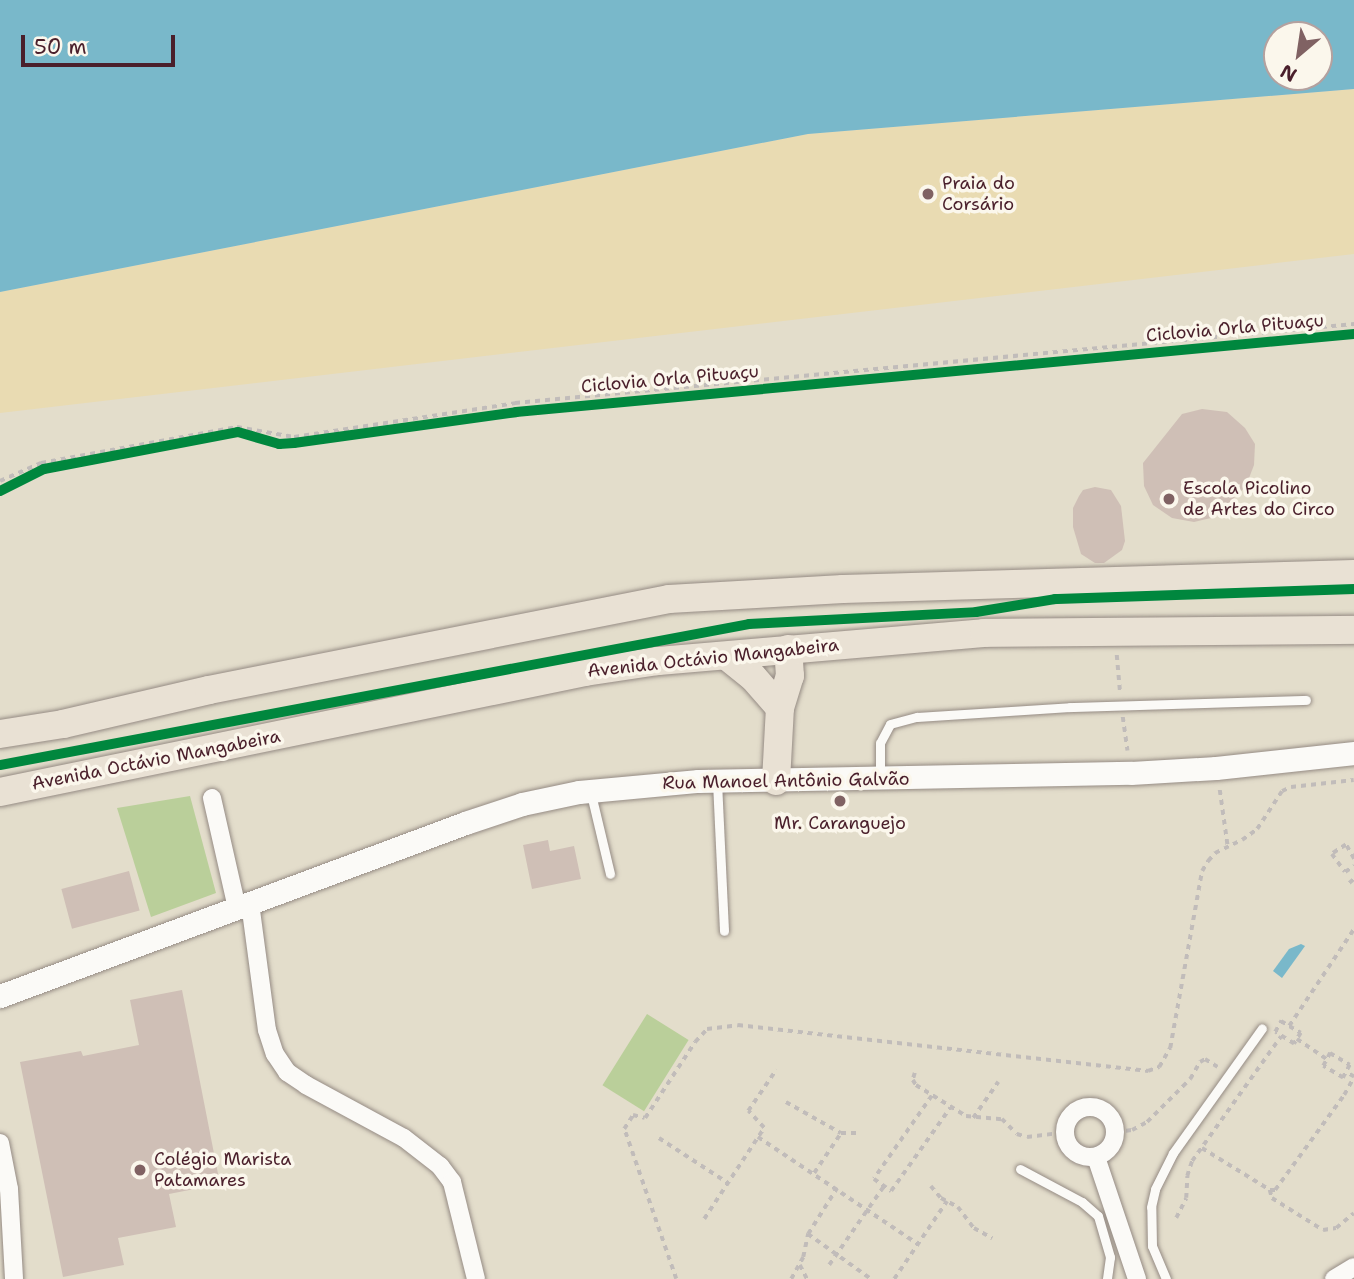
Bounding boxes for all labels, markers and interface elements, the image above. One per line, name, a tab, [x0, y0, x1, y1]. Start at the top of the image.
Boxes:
scale bar	[24, 21, 178, 65]
north arrow	[1263, 21, 1333, 91]
text: 50 m	[34, 33, 87, 61]
text: N	[1276, 58, 1301, 88]
place label: Praia do Corsário	[942, 173, 1015, 216]
marker: Praia do Corsário	[920, 186, 936, 202]
street label: Ciclovia Orla Pituaçu	[1145, 309, 1325, 347]
street label: Ciclovia Orla Pituaçu	[580, 360, 760, 398]
place label: Escola Picolino de Artes do Circo	[1183, 478, 1335, 520]
marker: Escola Picolino de Artes do Circo	[1161, 491, 1177, 507]
street label: Avenida Octávio Mangabeira	[586, 634, 840, 682]
street label: Avenida Octávio Mangabeira	[30, 725, 282, 795]
street label: Rua Manoel Antônio Galvão	[662, 768, 910, 794]
marker: Mr. Caranguejo	[832, 793, 848, 809]
place label: Mr. Caranguejo	[774, 812, 906, 834]
place label: Colégio Marista Patamares	[154, 1149, 291, 1192]
marker: Colégio Marista Patamares	[132, 1162, 148, 1178]

